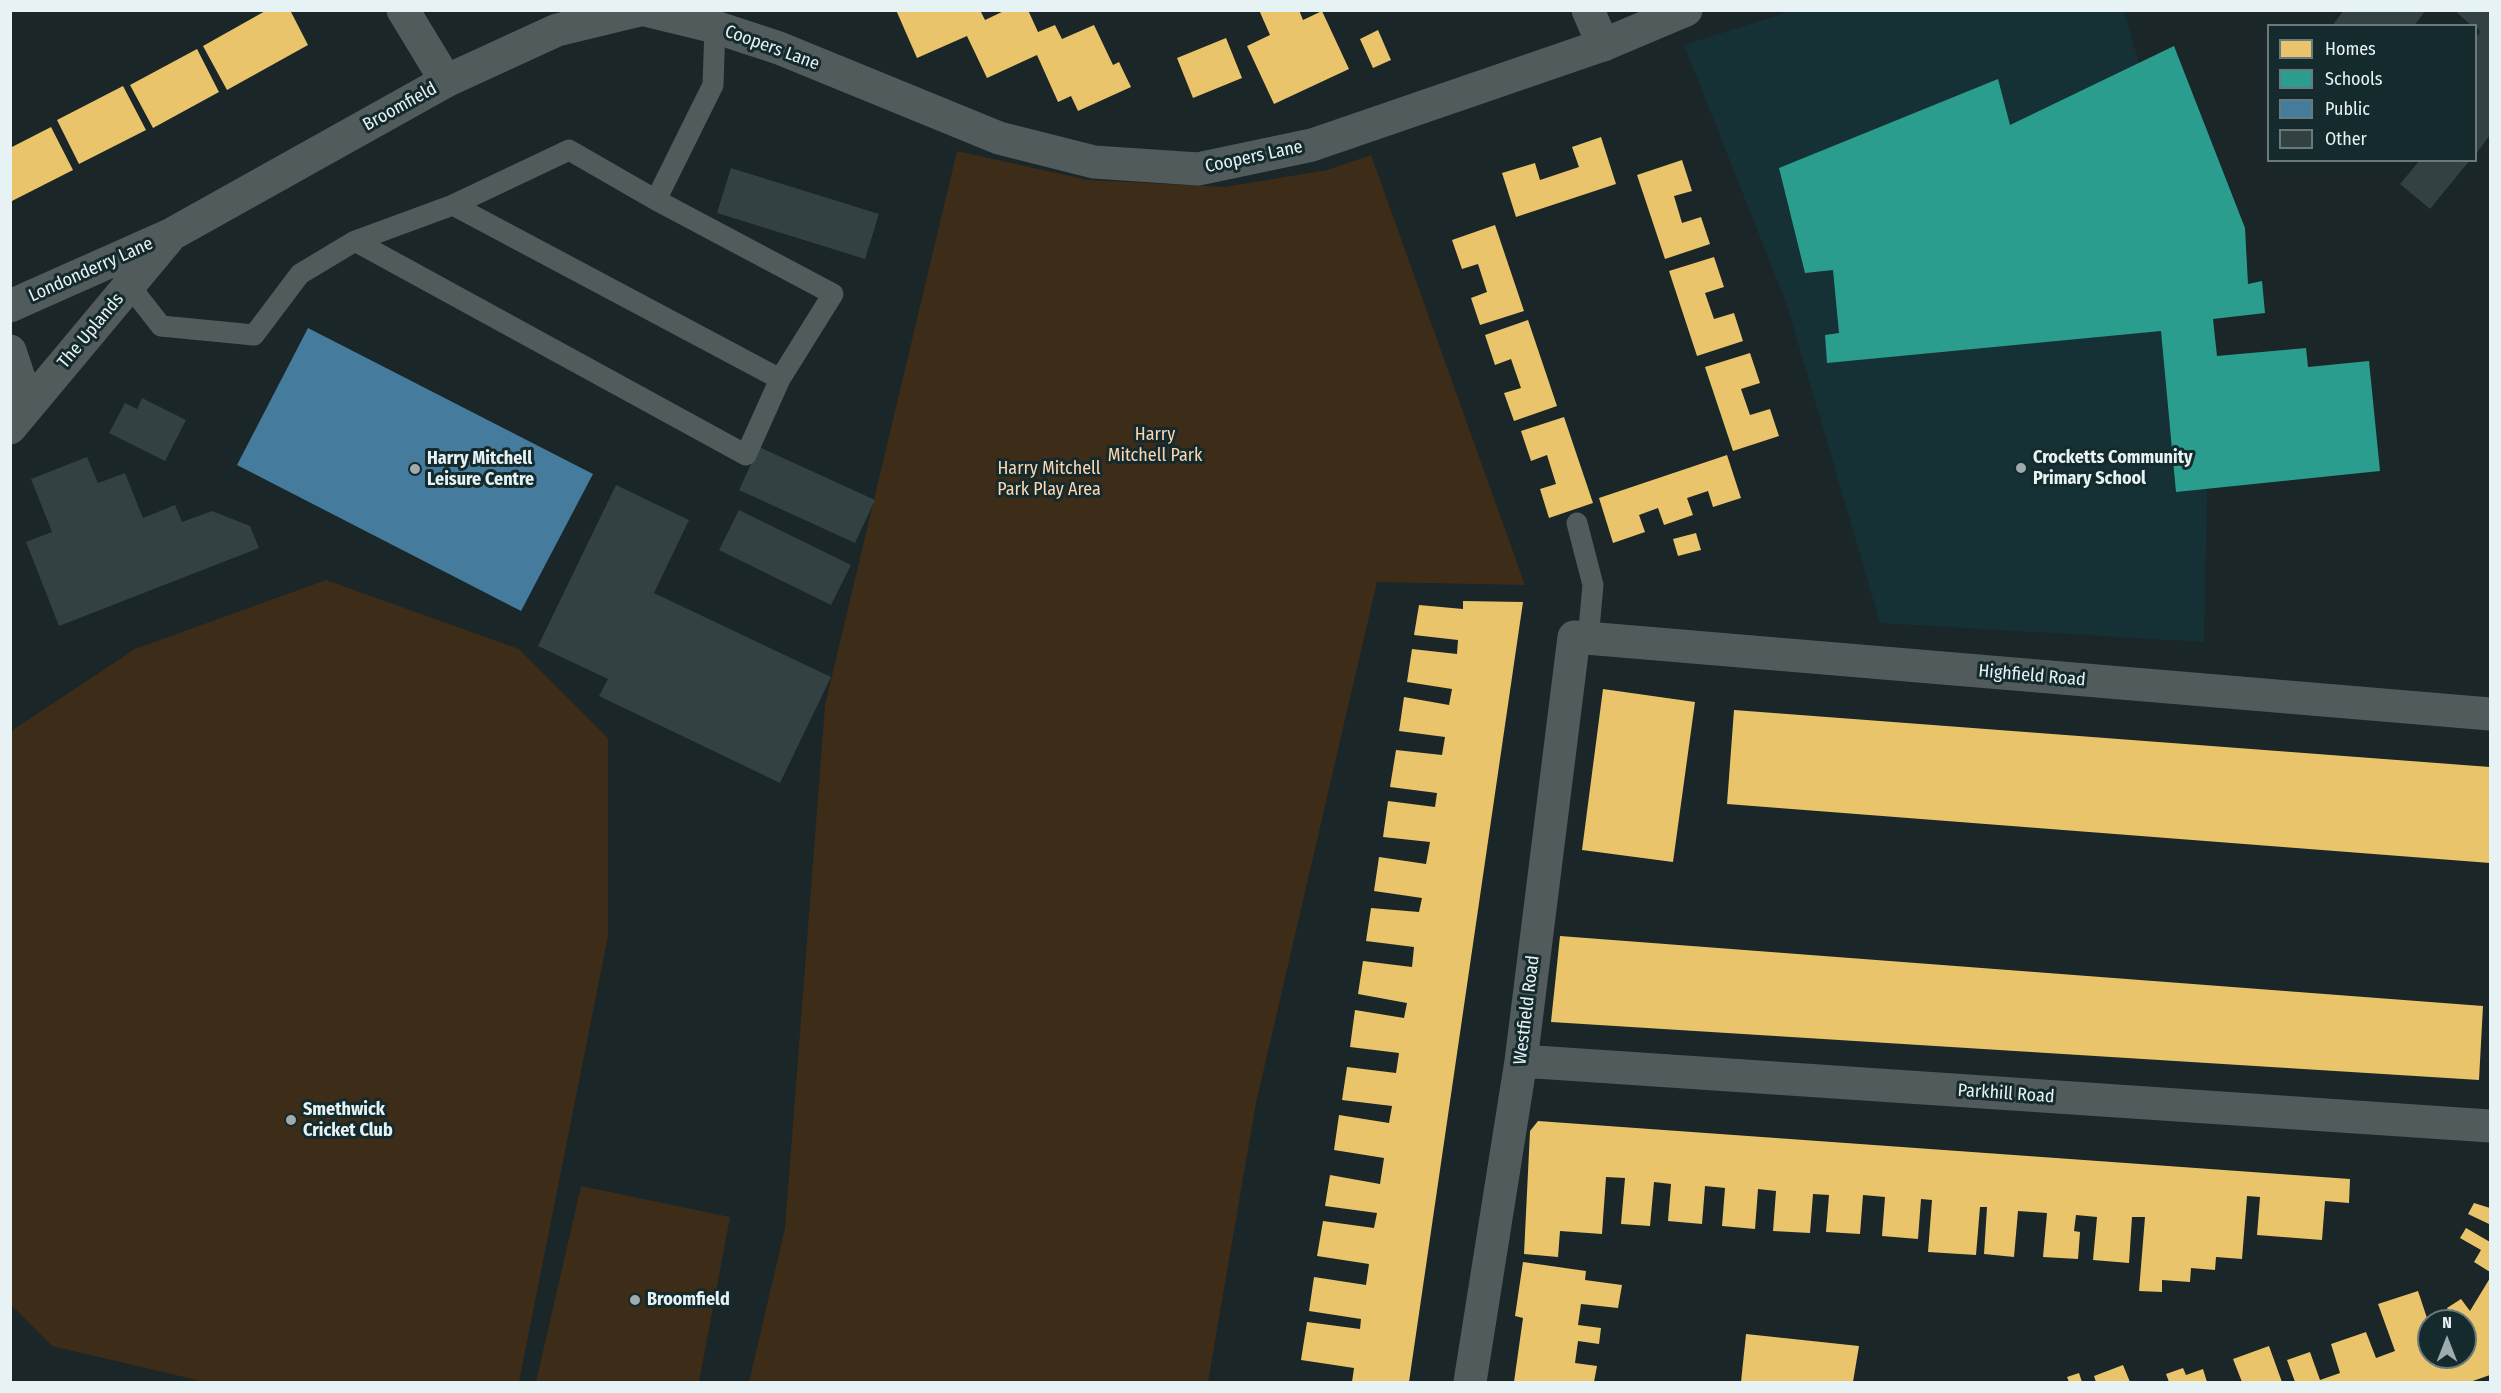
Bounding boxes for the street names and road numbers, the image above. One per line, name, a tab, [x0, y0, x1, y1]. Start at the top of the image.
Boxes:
street label: Coopers Lane	[722, 21, 822, 75]
street label: Broomfield	[359, 78, 441, 136]
street label: Coopers Lane	[1203, 136, 1305, 178]
street label: Londonderry Lane	[26, 233, 156, 307]
street label: The Uplands	[53, 289, 129, 373]
street label: Highfield Road	[1977, 661, 2087, 691]
street label: Westfield Road	[1510, 954, 1544, 1066]
street label: Parkhill Road	[1957, 1080, 2055, 1108]

